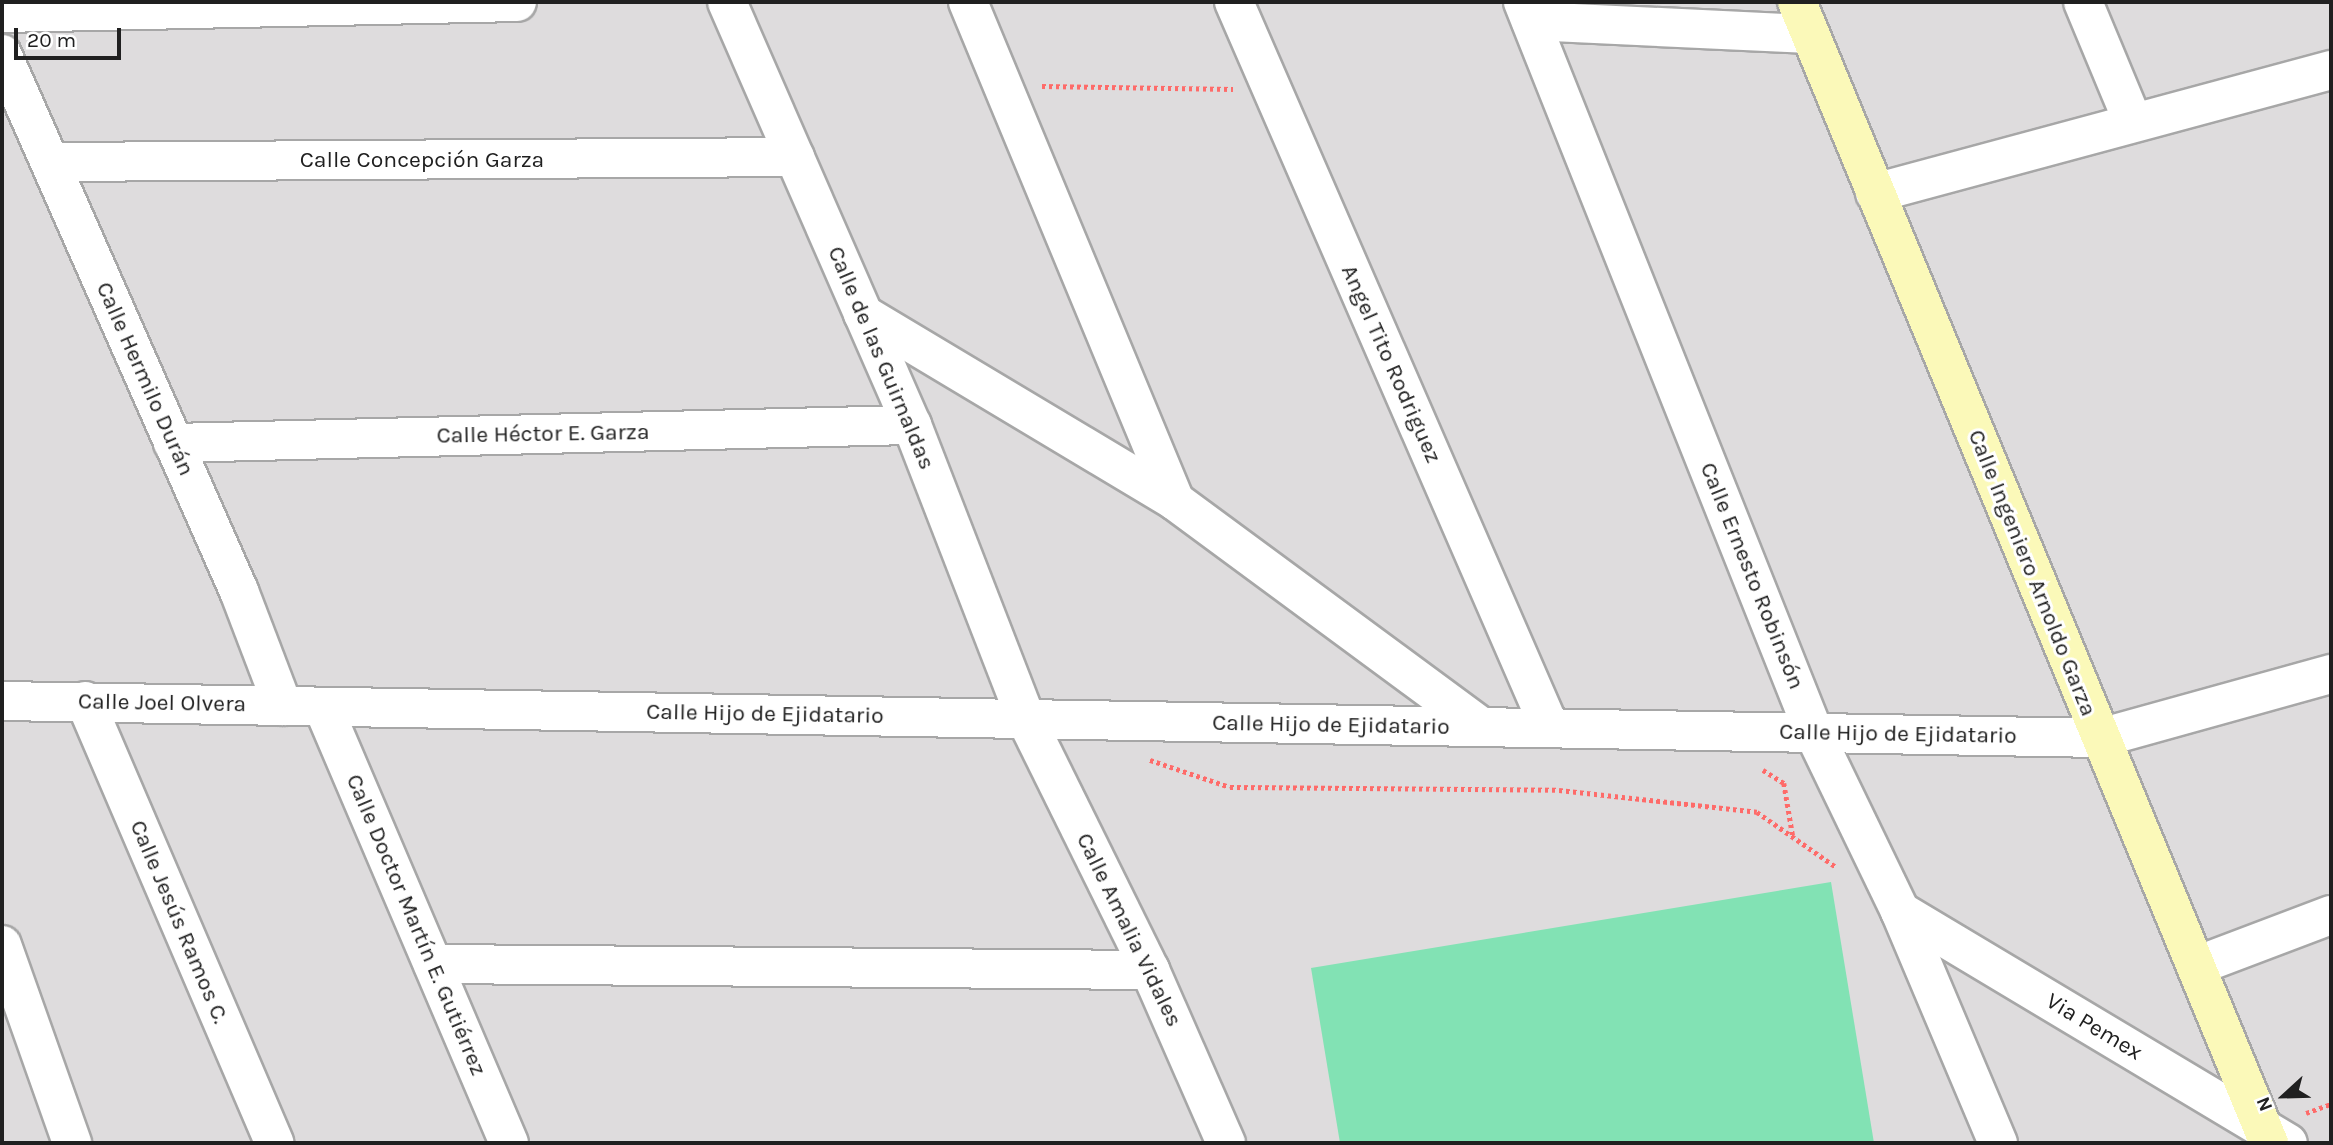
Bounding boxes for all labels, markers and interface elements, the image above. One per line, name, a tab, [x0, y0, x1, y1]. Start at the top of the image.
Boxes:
scale bar	[18, 14, 124, 58]
text: 20 m	[27, 28, 76, 52]
street label: Calle Concepción Garza	[300, 146, 544, 174]
street label: Calle de las Guirnaldas	[821, 242, 941, 474]
street label: Angel Tito Rodriguez	[1335, 261, 1447, 467]
street label: Calle Hermilo Durán	[90, 278, 200, 480]
street label: Calle Héctor E. Garza	[436, 418, 650, 450]
street label: Calle Ingeniero Arnoldo Garza	[1962, 426, 2102, 720]
street label: Calle Ernesto Robinsón	[1694, 459, 1810, 693]
street label: Calle Joel Olvera	[78, 688, 246, 718]
street label: Calle Hijo de Ejidatario	[646, 698, 884, 730]
street label: Calle Hijo de Ejidatario	[1212, 709, 1450, 741]
street label: Calle Hijo de Ejidatario	[1779, 718, 2017, 750]
street label: Calle Doctor Martín E. Gutiérrez	[340, 770, 492, 1080]
street label: Calle Jesús Ramos C.	[124, 816, 234, 1028]
street label: Calle Amalia Vidales	[1070, 829, 1188, 1031]
street label: Via Pemex	[2041, 987, 2147, 1067]
north arrow	[2249, 1061, 2319, 1131]
text: N	[2252, 1093, 2277, 1114]

